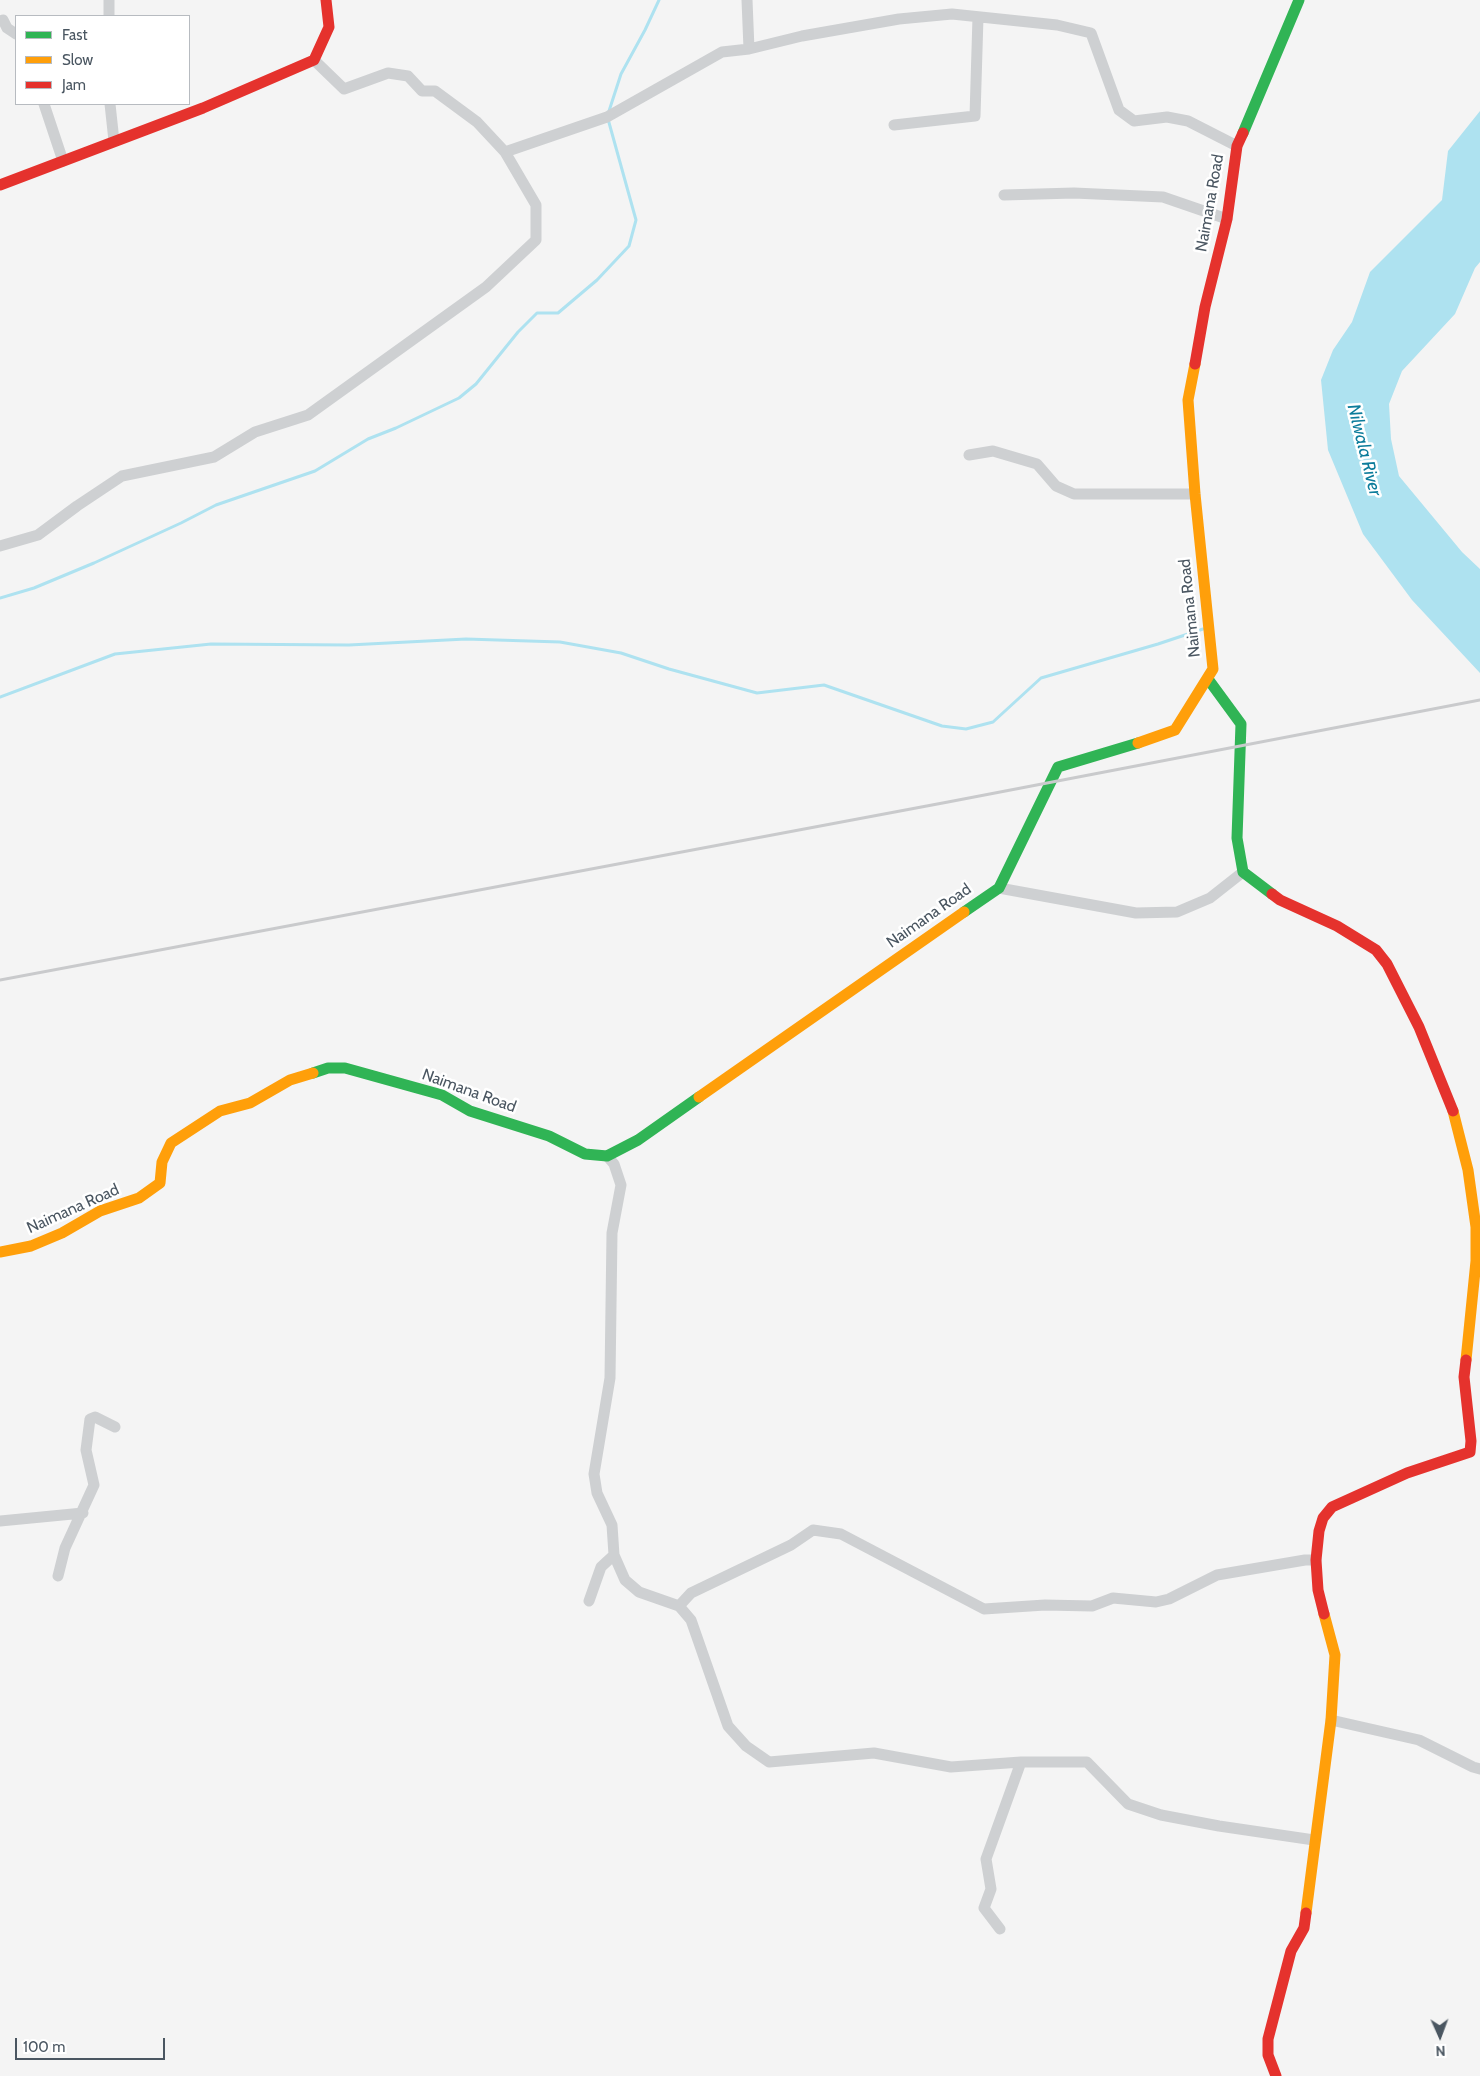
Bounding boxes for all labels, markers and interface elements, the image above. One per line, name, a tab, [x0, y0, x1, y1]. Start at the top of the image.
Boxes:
legend	[15, 15, 190, 105]
text: Fast	[62, 26, 87, 44]
text: Slow	[62, 51, 93, 69]
text: Jam	[62, 76, 86, 94]
street label: Naimana Road	[1192, 153, 1228, 253]
water label: Nilwala River	[1342, 402, 1386, 498]
street label: Naimana Road	[1175, 558, 1205, 658]
street label: Naimana Road	[883, 880, 975, 952]
street label: Naimana Road	[419, 1065, 519, 1117]
street label: Naimana Road	[24, 1180, 122, 1238]
north arrow	[1415, 2011, 1465, 2061]
scale bar	[18, 2028, 168, 2060]
text: 100 m	[23, 2038, 65, 2056]
text: N	[1435, 2042, 1446, 2060]

